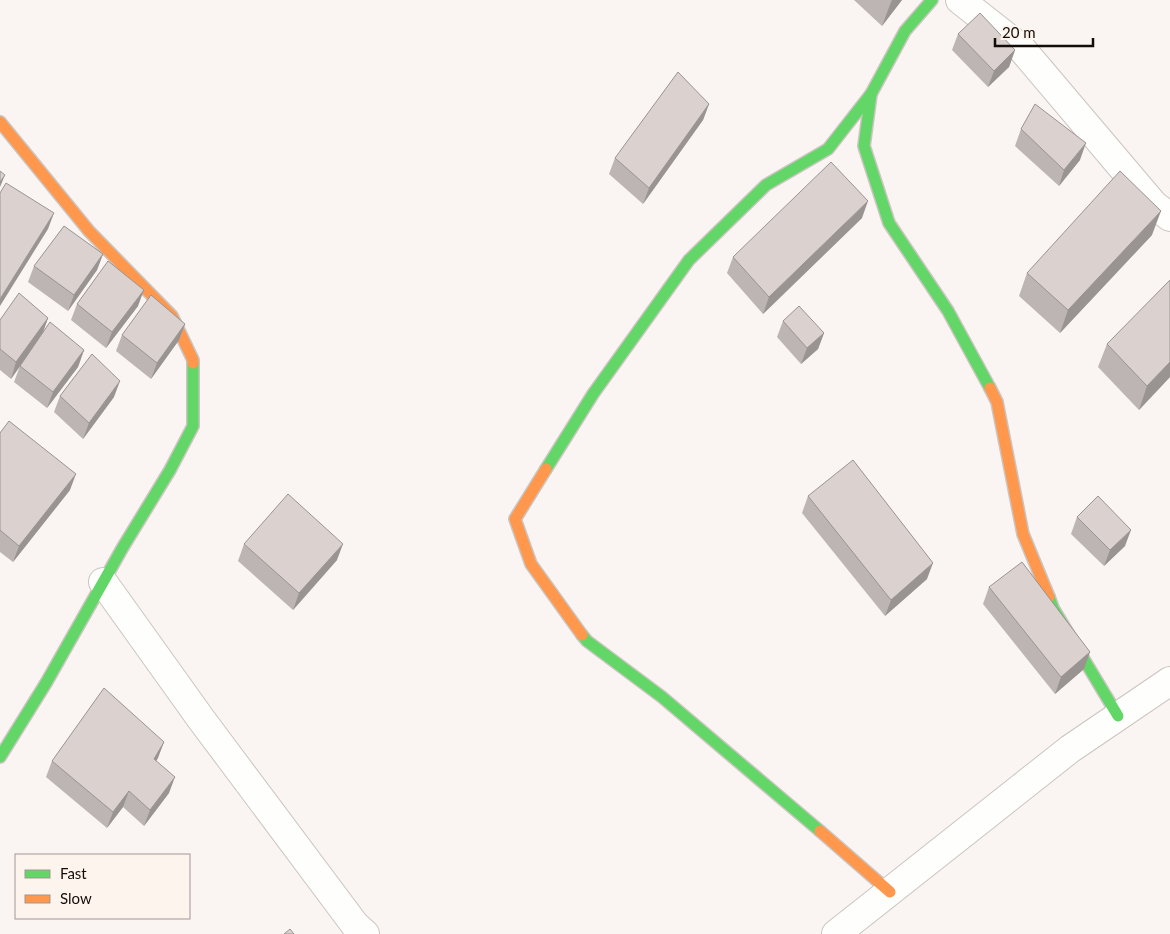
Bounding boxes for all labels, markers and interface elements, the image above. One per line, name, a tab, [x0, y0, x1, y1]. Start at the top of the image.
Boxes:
scale bar	[995, 15, 1092, 47]
text: 20 m	[1002, 23, 1036, 41]
legend	[15, 854, 190, 919]
text: Fast	[60, 864, 87, 882]
text: Slow	[60, 889, 92, 907]

